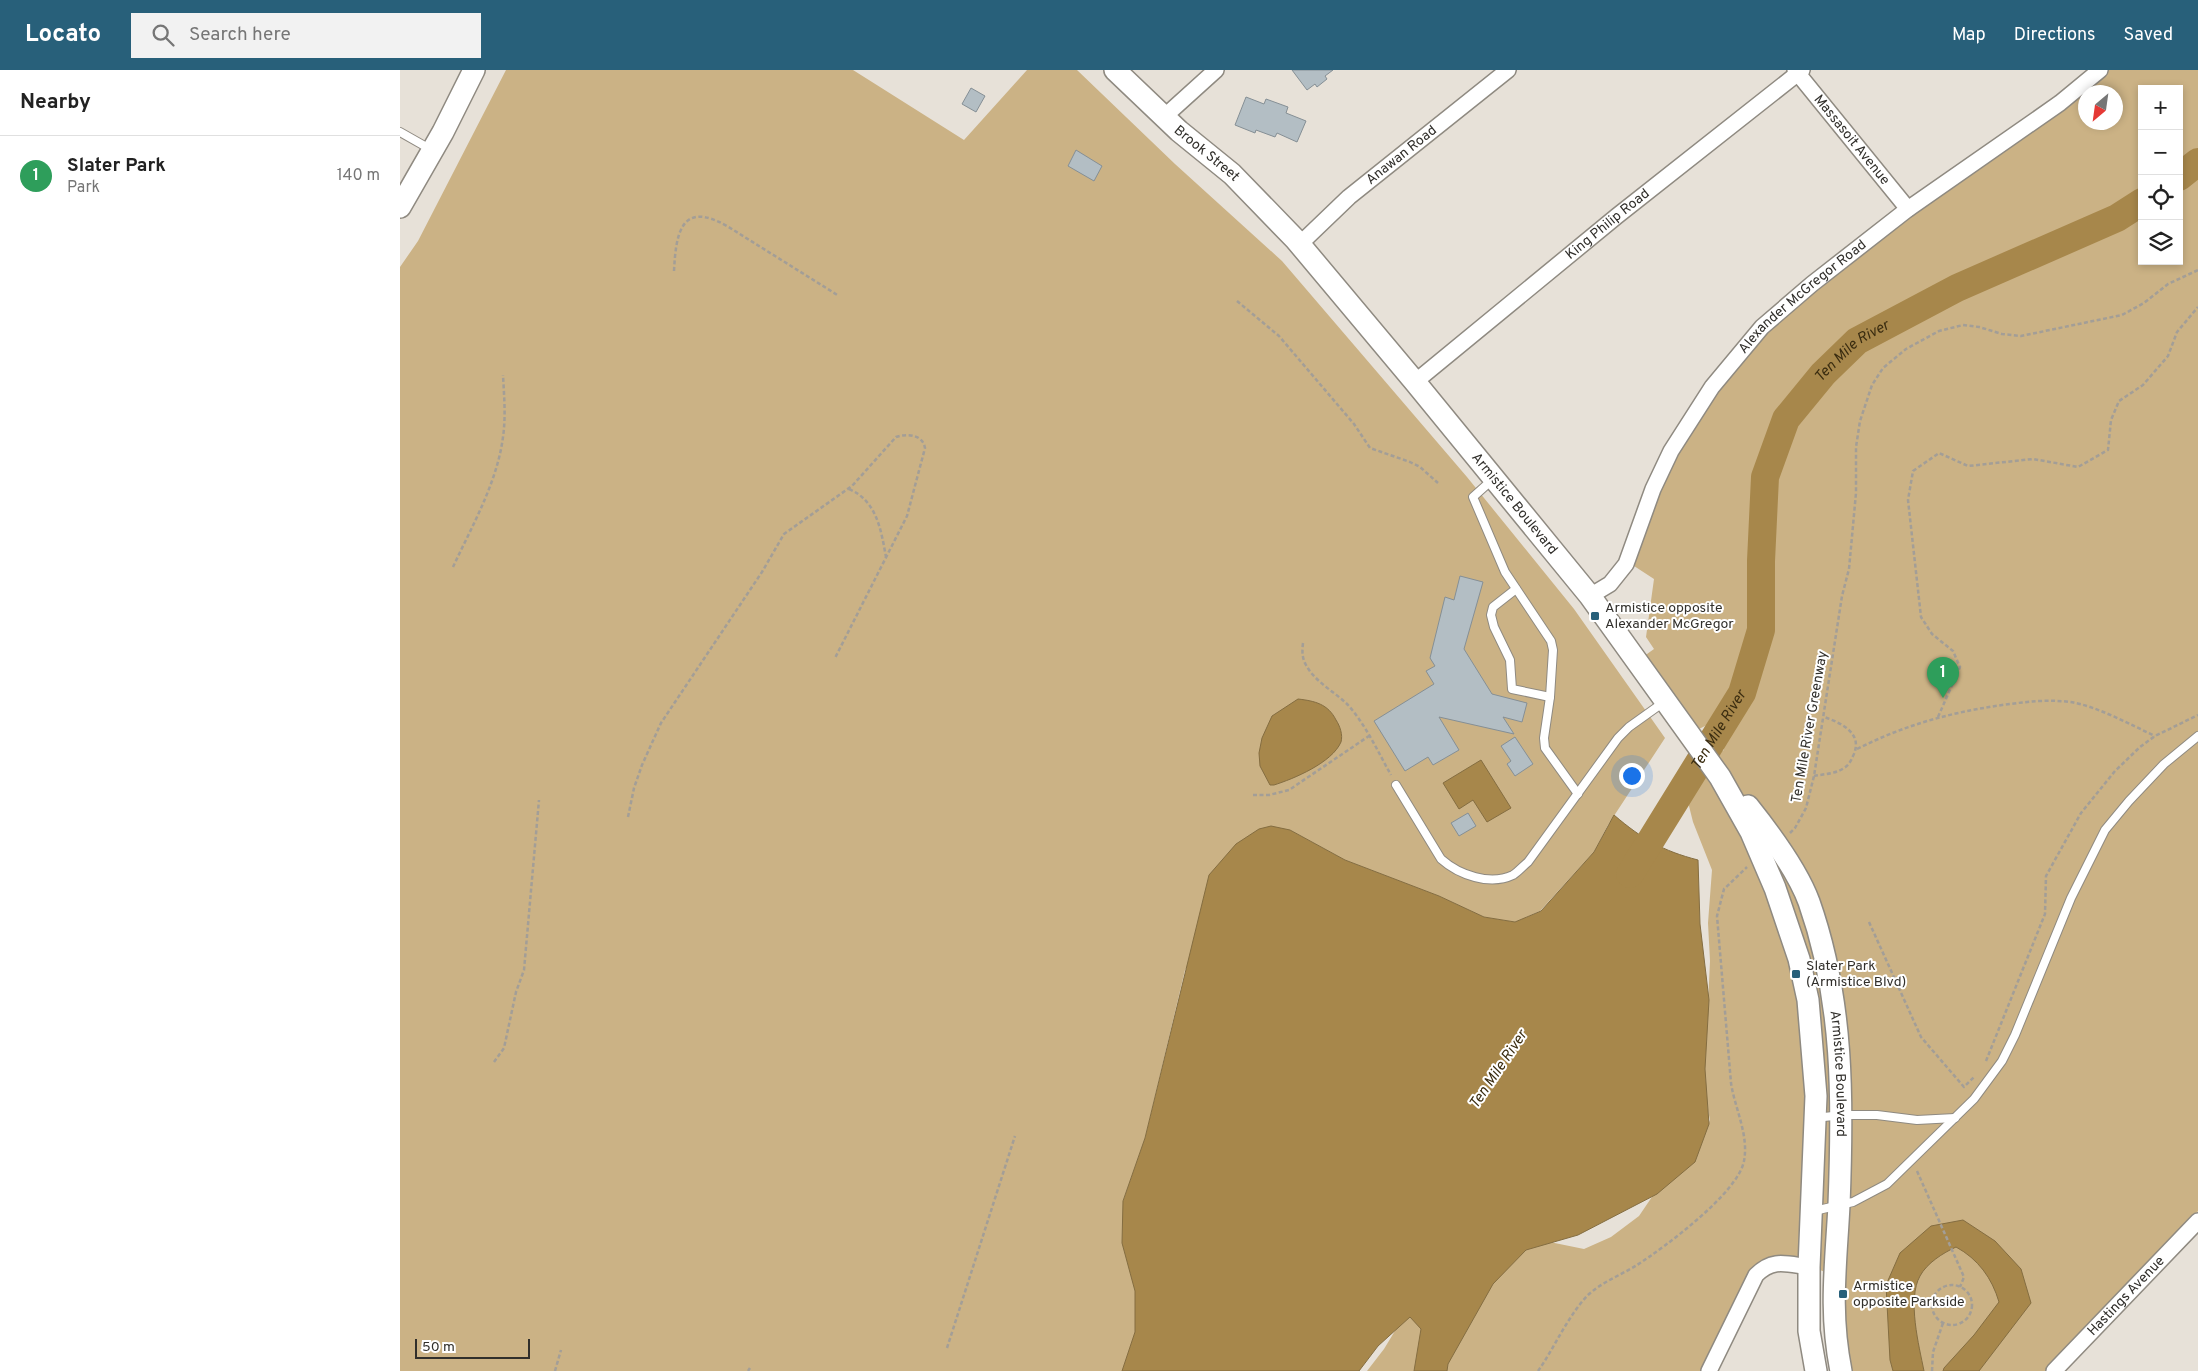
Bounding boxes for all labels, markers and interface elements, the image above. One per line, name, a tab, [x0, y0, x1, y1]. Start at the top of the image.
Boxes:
search box	[131, 13, 481, 58]
text: Locato	[25, 20, 101, 50]
icon: search	[149, 21, 177, 49]
text: Search here	[189, 23, 291, 47]
text: Map	[1952, 24, 1986, 47]
text: Directions	[2014, 24, 2096, 47]
text: Saved	[2124, 24, 2173, 47]
north arrow	[2078, 85, 2123, 130]
map controls	[2138, 85, 2183, 265]
button: +	[2138, 85, 2183, 130]
text: Nearby	[20, 89, 91, 116]
street label: Massasoit Avenue	[1810, 91, 1893, 188]
street label: Brook Street	[1170, 122, 1243, 185]
street label: Anawan Road	[1363, 122, 1440, 189]
button: −	[2138, 130, 2183, 175]
text: Slater Park	[67, 154, 166, 178]
text: 1	[33, 166, 39, 186]
text: 140 m	[337, 166, 380, 186]
button: locate	[2138, 175, 2183, 220]
text: Park	[67, 178, 100, 198]
street label: King Philip Road	[1562, 185, 1653, 263]
button: layers	[2138, 220, 2183, 265]
street label: Alexander McGregor Road	[1735, 236, 1870, 357]
water label: Ten Mile River	[1810, 315, 1894, 386]
street label: Armistice Boulevard	[1468, 449, 1561, 558]
place label: Armistice opposite Alexander McGregor	[1605, 600, 1734, 633]
marker: Armistice opposite Alexander McGregor	[1589, 610, 1601, 622]
street label: Ten Mile River Greenway	[1788, 650, 1832, 804]
pin: 1	[1927, 657, 1959, 698]
water label: Ten Mile River	[1687, 686, 1752, 774]
your location	[1619, 763, 1645, 789]
place label: Slater Park (Armistice Blvd)	[1806, 958, 1906, 991]
marker: Slater Park (Armistice Blvd)	[1790, 968, 1802, 980]
street label: Armistice Boulevard	[1826, 1009, 1849, 1137]
water label: Ten Mile River	[1466, 1026, 1533, 1113]
street label: Hastings Avenue	[2084, 1253, 2168, 1339]
place label: Armistice opposite Parkside	[1853, 1278, 1965, 1311]
marker: Armistice opposite Parkside	[1837, 1288, 1849, 1300]
scale bar	[415, 1336, 530, 1359]
text: 50 m	[422, 1339, 455, 1356]

